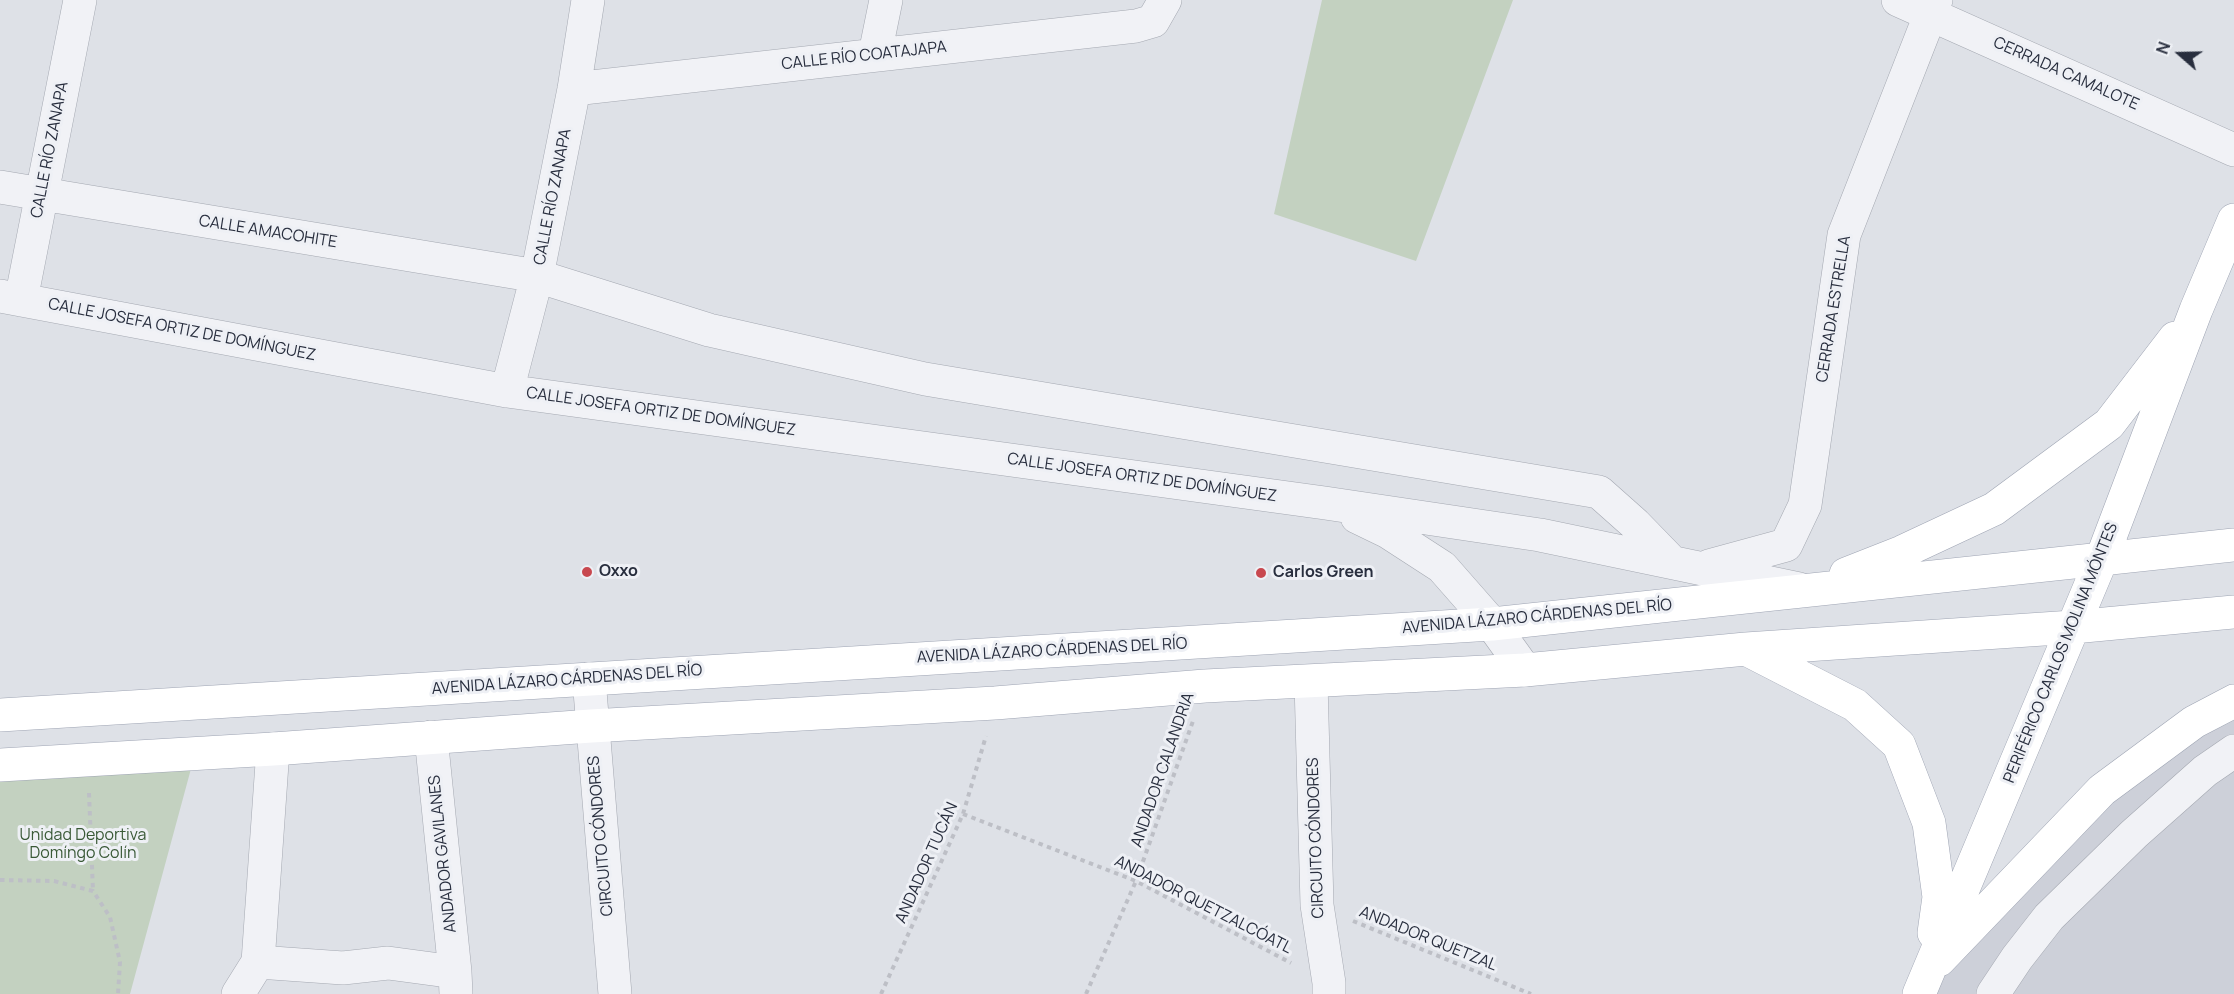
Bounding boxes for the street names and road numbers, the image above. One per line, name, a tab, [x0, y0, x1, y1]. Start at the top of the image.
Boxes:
street label: CERRADA CAMALOTE	[1990, 33, 2142, 115]
street label: CALLE RÍO COATAJAPA	[780, 38, 948, 74]
street label: CALLE RÍO ZANAPA	[27, 80, 73, 220]
street label: CALLE RÍO ZANAPA	[530, 127, 576, 267]
street label: CALLE AMACOHITE	[198, 212, 338, 252]
street label: CERRADA ESTRELLA	[1813, 234, 1855, 384]
street label: CALLE JOSEFA ORTIZ DE DOMÍNGUEZ	[47, 295, 317, 365]
street label: CALLE JOSEFA ORTIZ DE DOMÍNGUEZ	[525, 384, 797, 440]
street label: CALLE JOSEFA ORTIZ DE DOMÍNGUEZ	[1006, 450, 1278, 506]
street label: PERIFÉRICO CARLOS MOLINA MÓNTES	[2000, 520, 2122, 786]
street label: AVENIDA LÁZARO CÁRDENAS DEL RÍO	[1401, 596, 1673, 638]
street label: AVENIDA LÁZARO CÁRDENAS DEL RÍO	[916, 634, 1188, 668]
street label: AVENIDA LÁZARO CÁRDENAS DEL RÍO	[431, 661, 703, 699]
street label: ANDADOR CALANDRIA	[1127, 690, 1199, 850]
street label: CIRCUITO CÓNDORES	[584, 755, 618, 917]
street label: CIRCUITO CÓNDORES	[1304, 757, 1328, 919]
street label: ANDADOR GAVILANES	[425, 774, 461, 934]
street label: ANDADOR TUCÁN	[892, 800, 962, 926]
street label: ANDADOR QUETZALCÓATL	[1111, 852, 1295, 958]
street label: ANDADOR QUETZAL	[1356, 903, 1500, 975]

